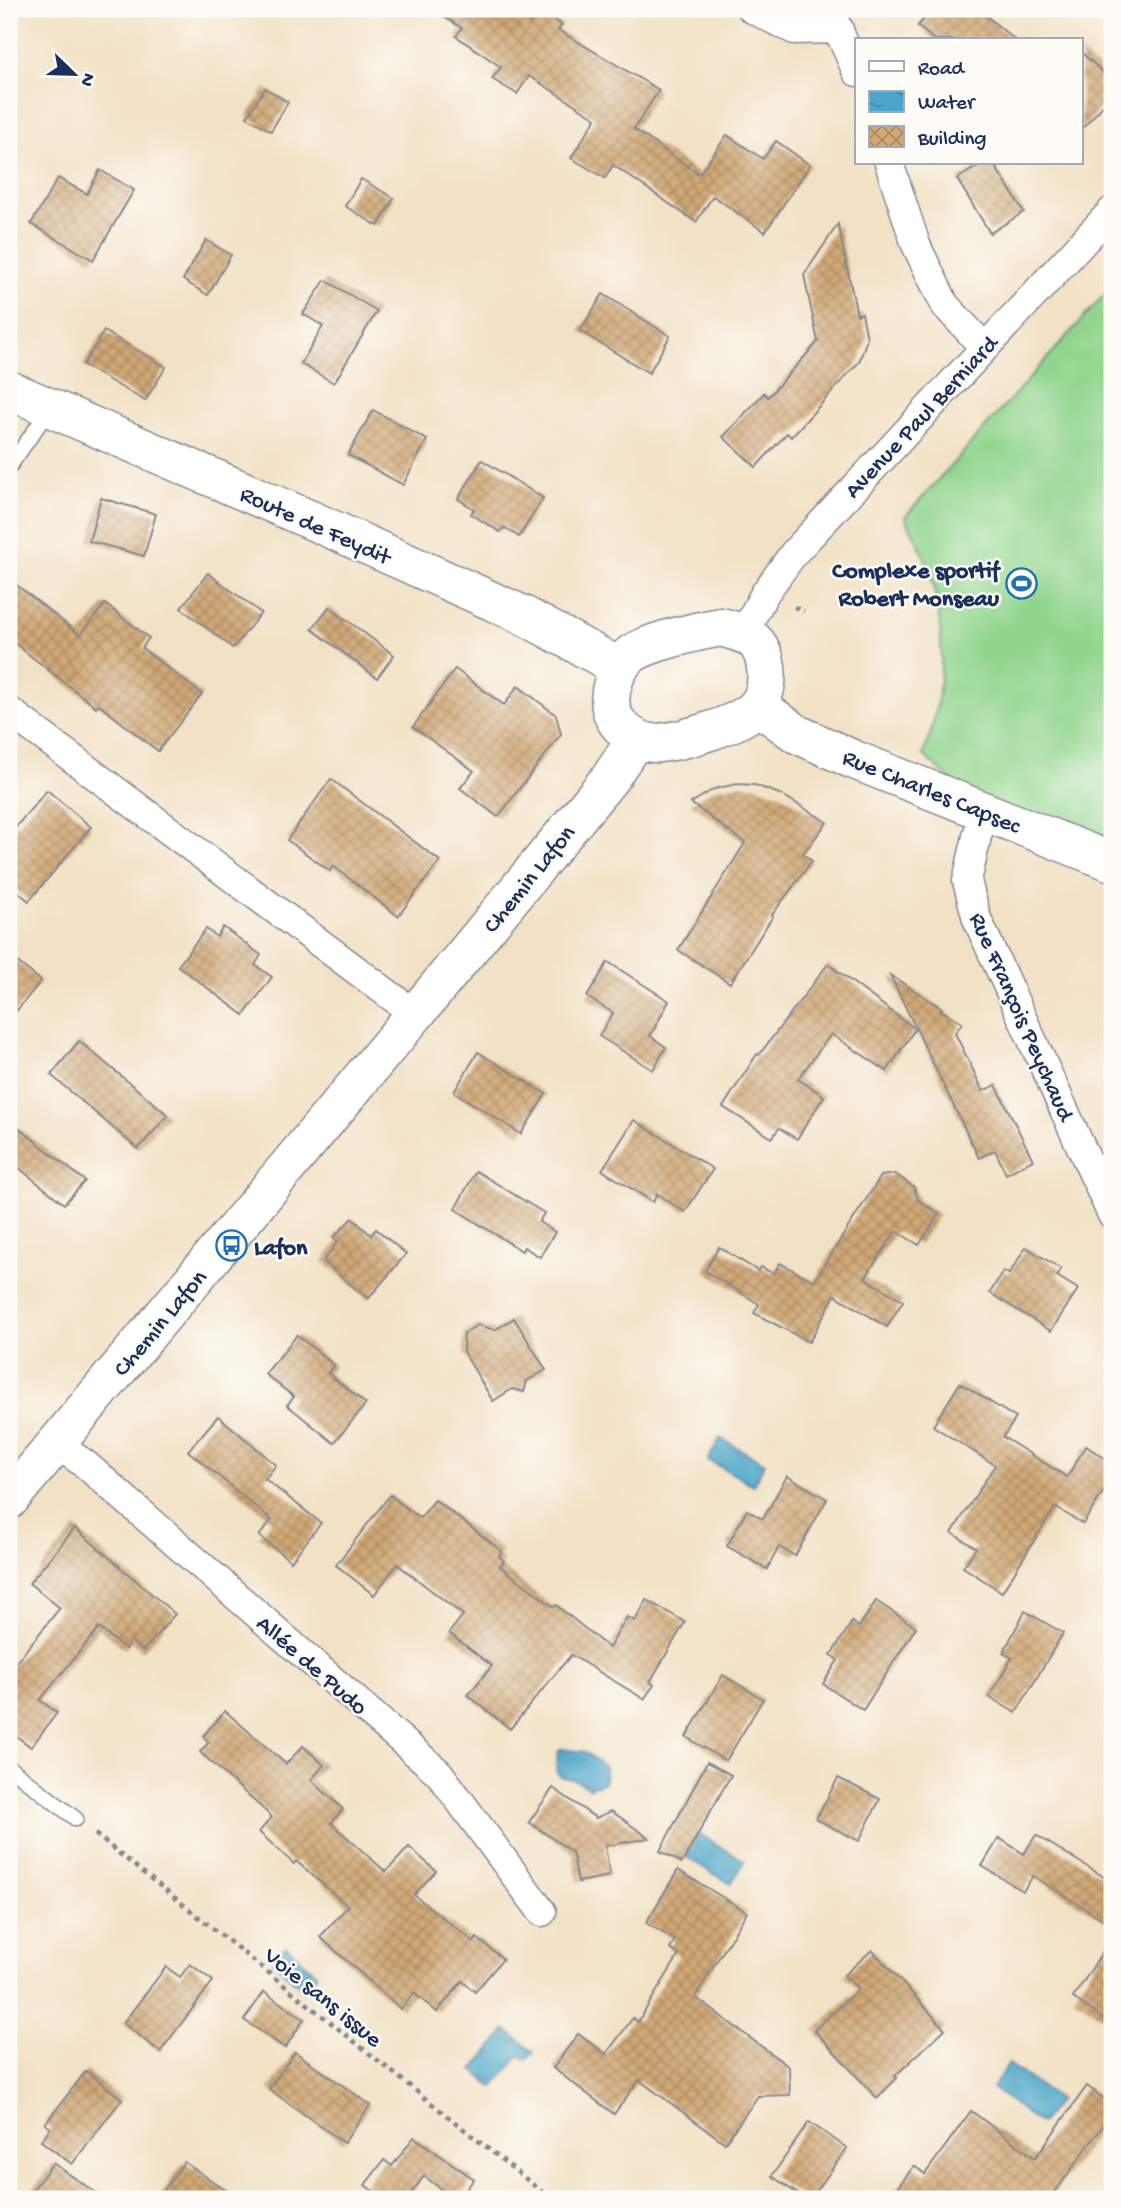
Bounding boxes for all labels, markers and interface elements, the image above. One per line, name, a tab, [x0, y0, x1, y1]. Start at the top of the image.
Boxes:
north arrow	[38, 38, 108, 108]
legend	[855, 38, 1082, 164]
text: Road	[918, 58, 966, 83]
text: N	[73, 69, 99, 89]
text: Water	[918, 92, 976, 117]
text: Building	[917, 128, 987, 153]
street label: Avenue Paul Berniard	[840, 329, 1007, 506]
street label: Route de Feydit	[235, 481, 396, 574]
place label: Complexe sportif Robert Monseau	[832, 558, 1002, 615]
sports icon: Complexe sportif Robert Monseau	[1005, 566, 1039, 600]
street label: Rue Charles Capsec	[837, 744, 1025, 842]
street label: Chemin Lafon	[478, 820, 584, 940]
street label: Rue François Peychaud	[961, 909, 1080, 1128]
bus stop icon: Lafon	[214, 1229, 248, 1263]
place label: Lafon	[254, 1235, 308, 1264]
street label: Chemin Lafon	[108, 1264, 215, 1384]
street label: Allée de Pudo	[249, 1610, 372, 1723]
street label: Voie sans issue	[256, 1942, 387, 2056]

